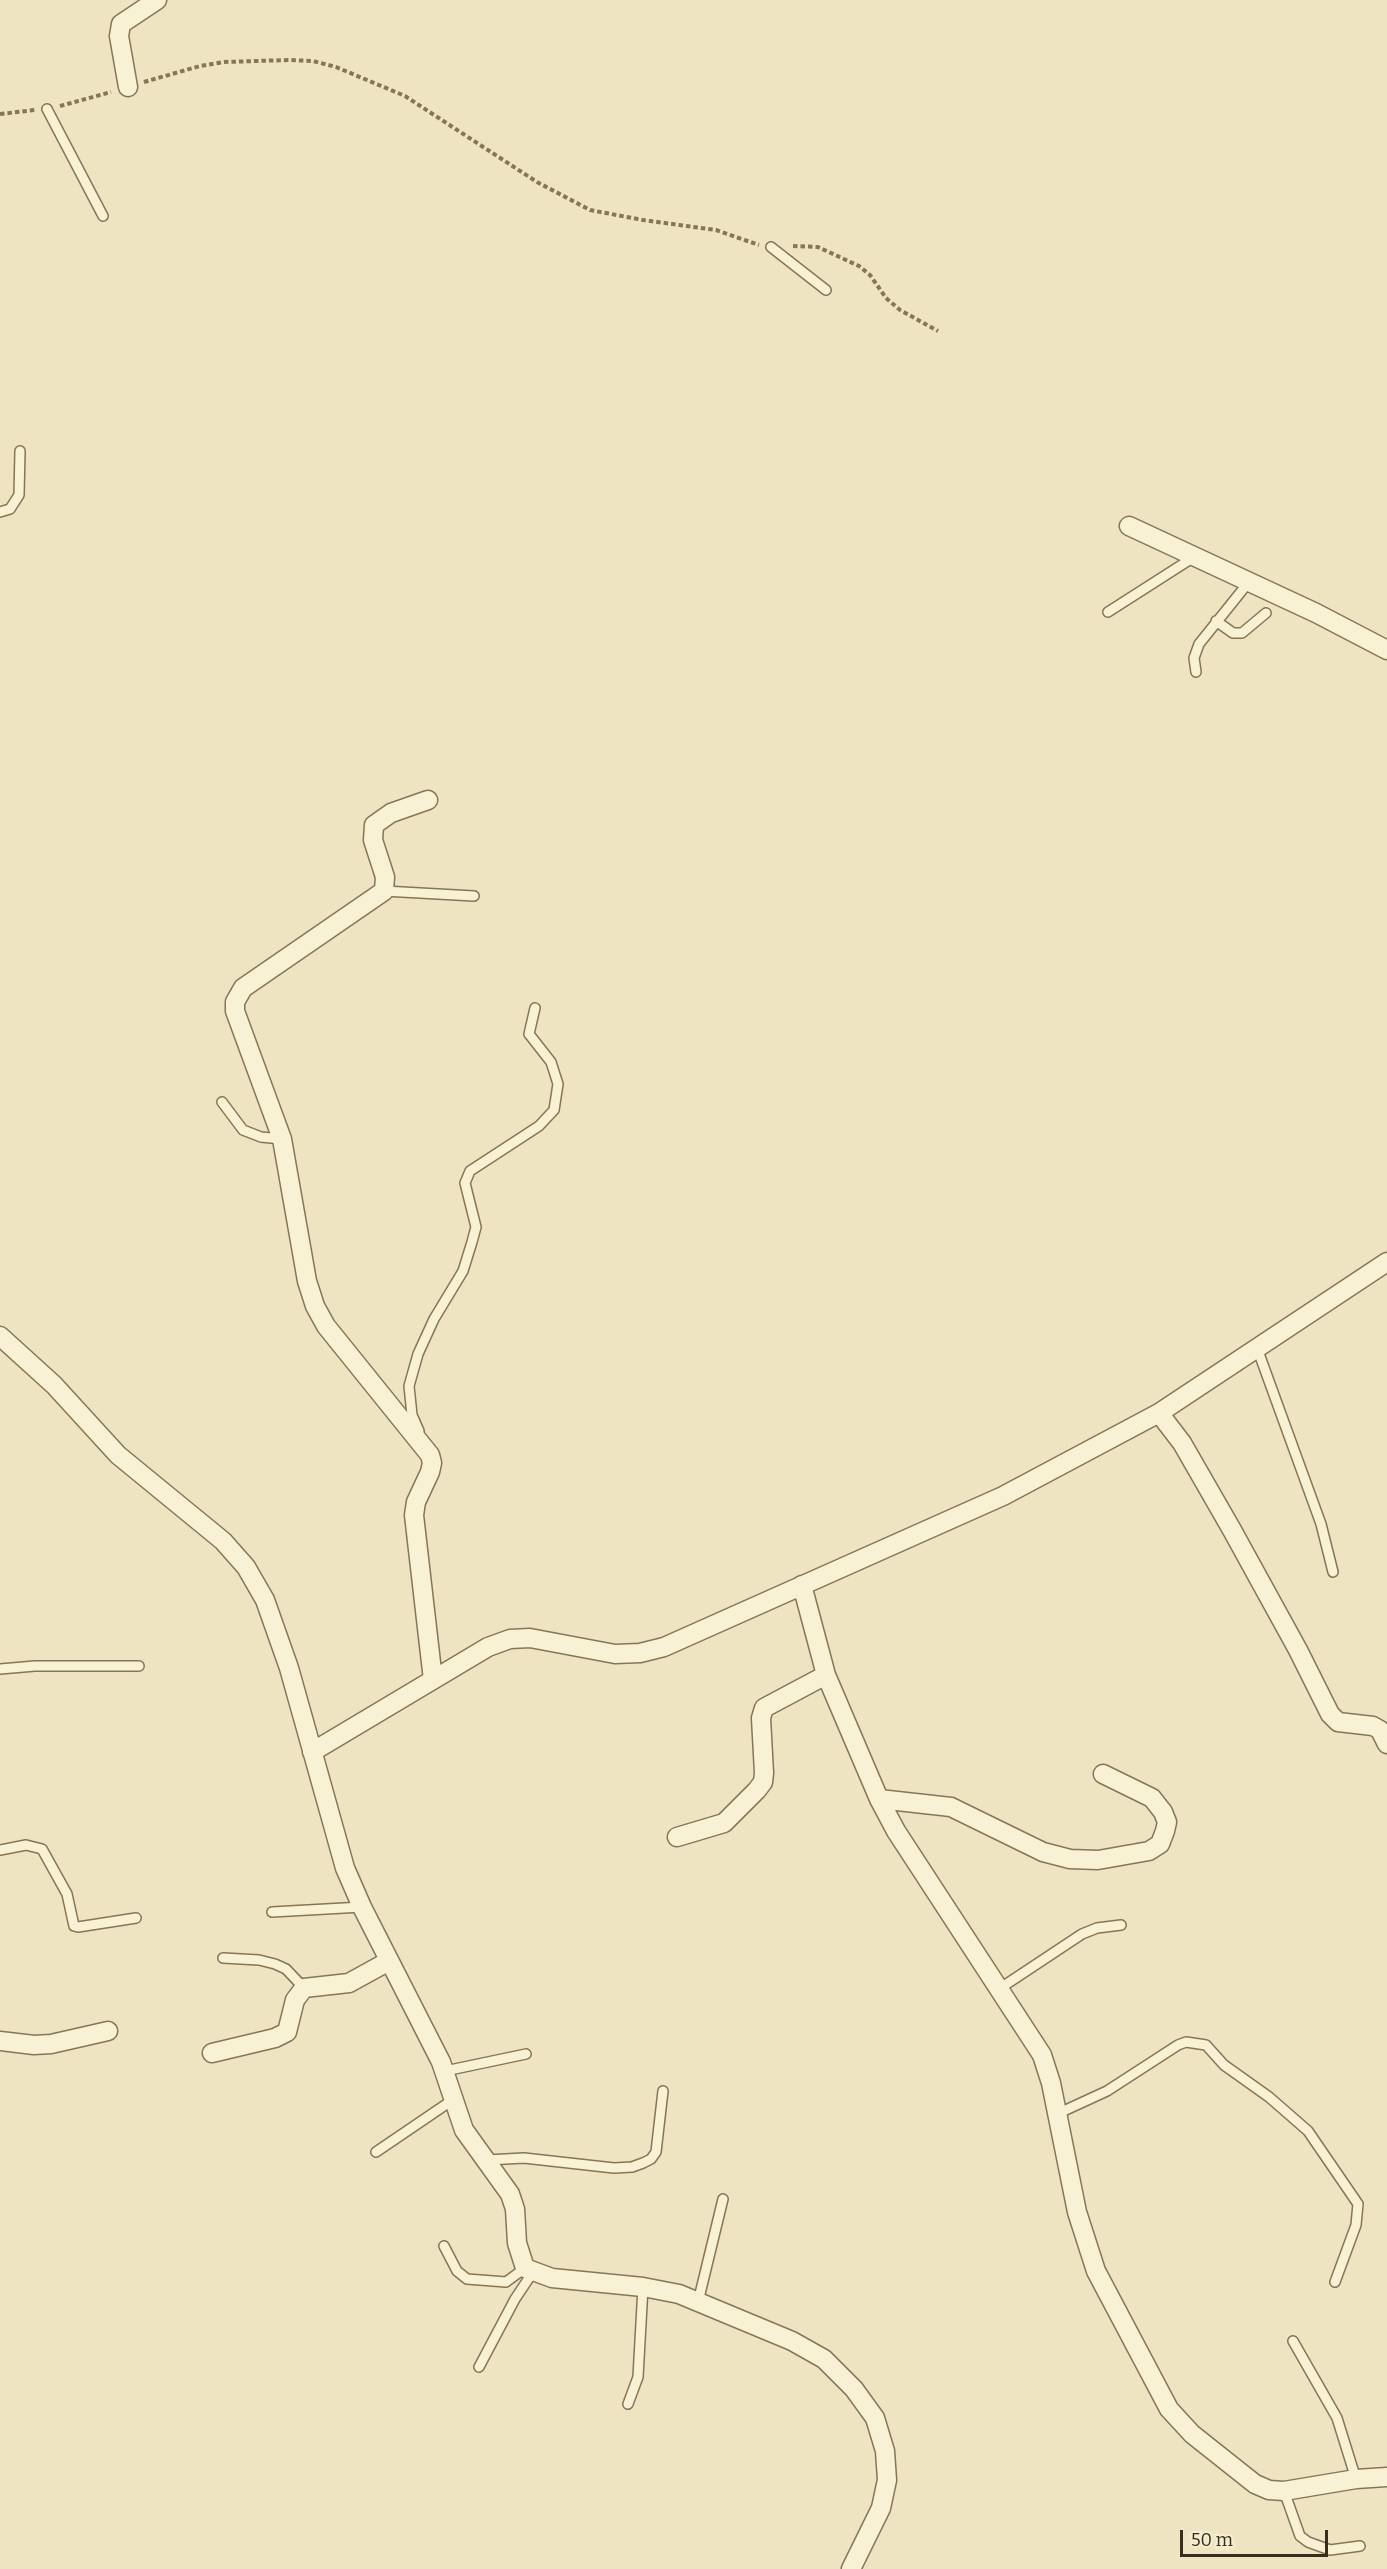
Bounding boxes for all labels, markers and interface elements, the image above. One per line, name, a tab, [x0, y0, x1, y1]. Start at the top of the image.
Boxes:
scale bar	[1183, 2518, 1332, 2556]
text: 50 m	[1191, 2529, 1233, 2551]

